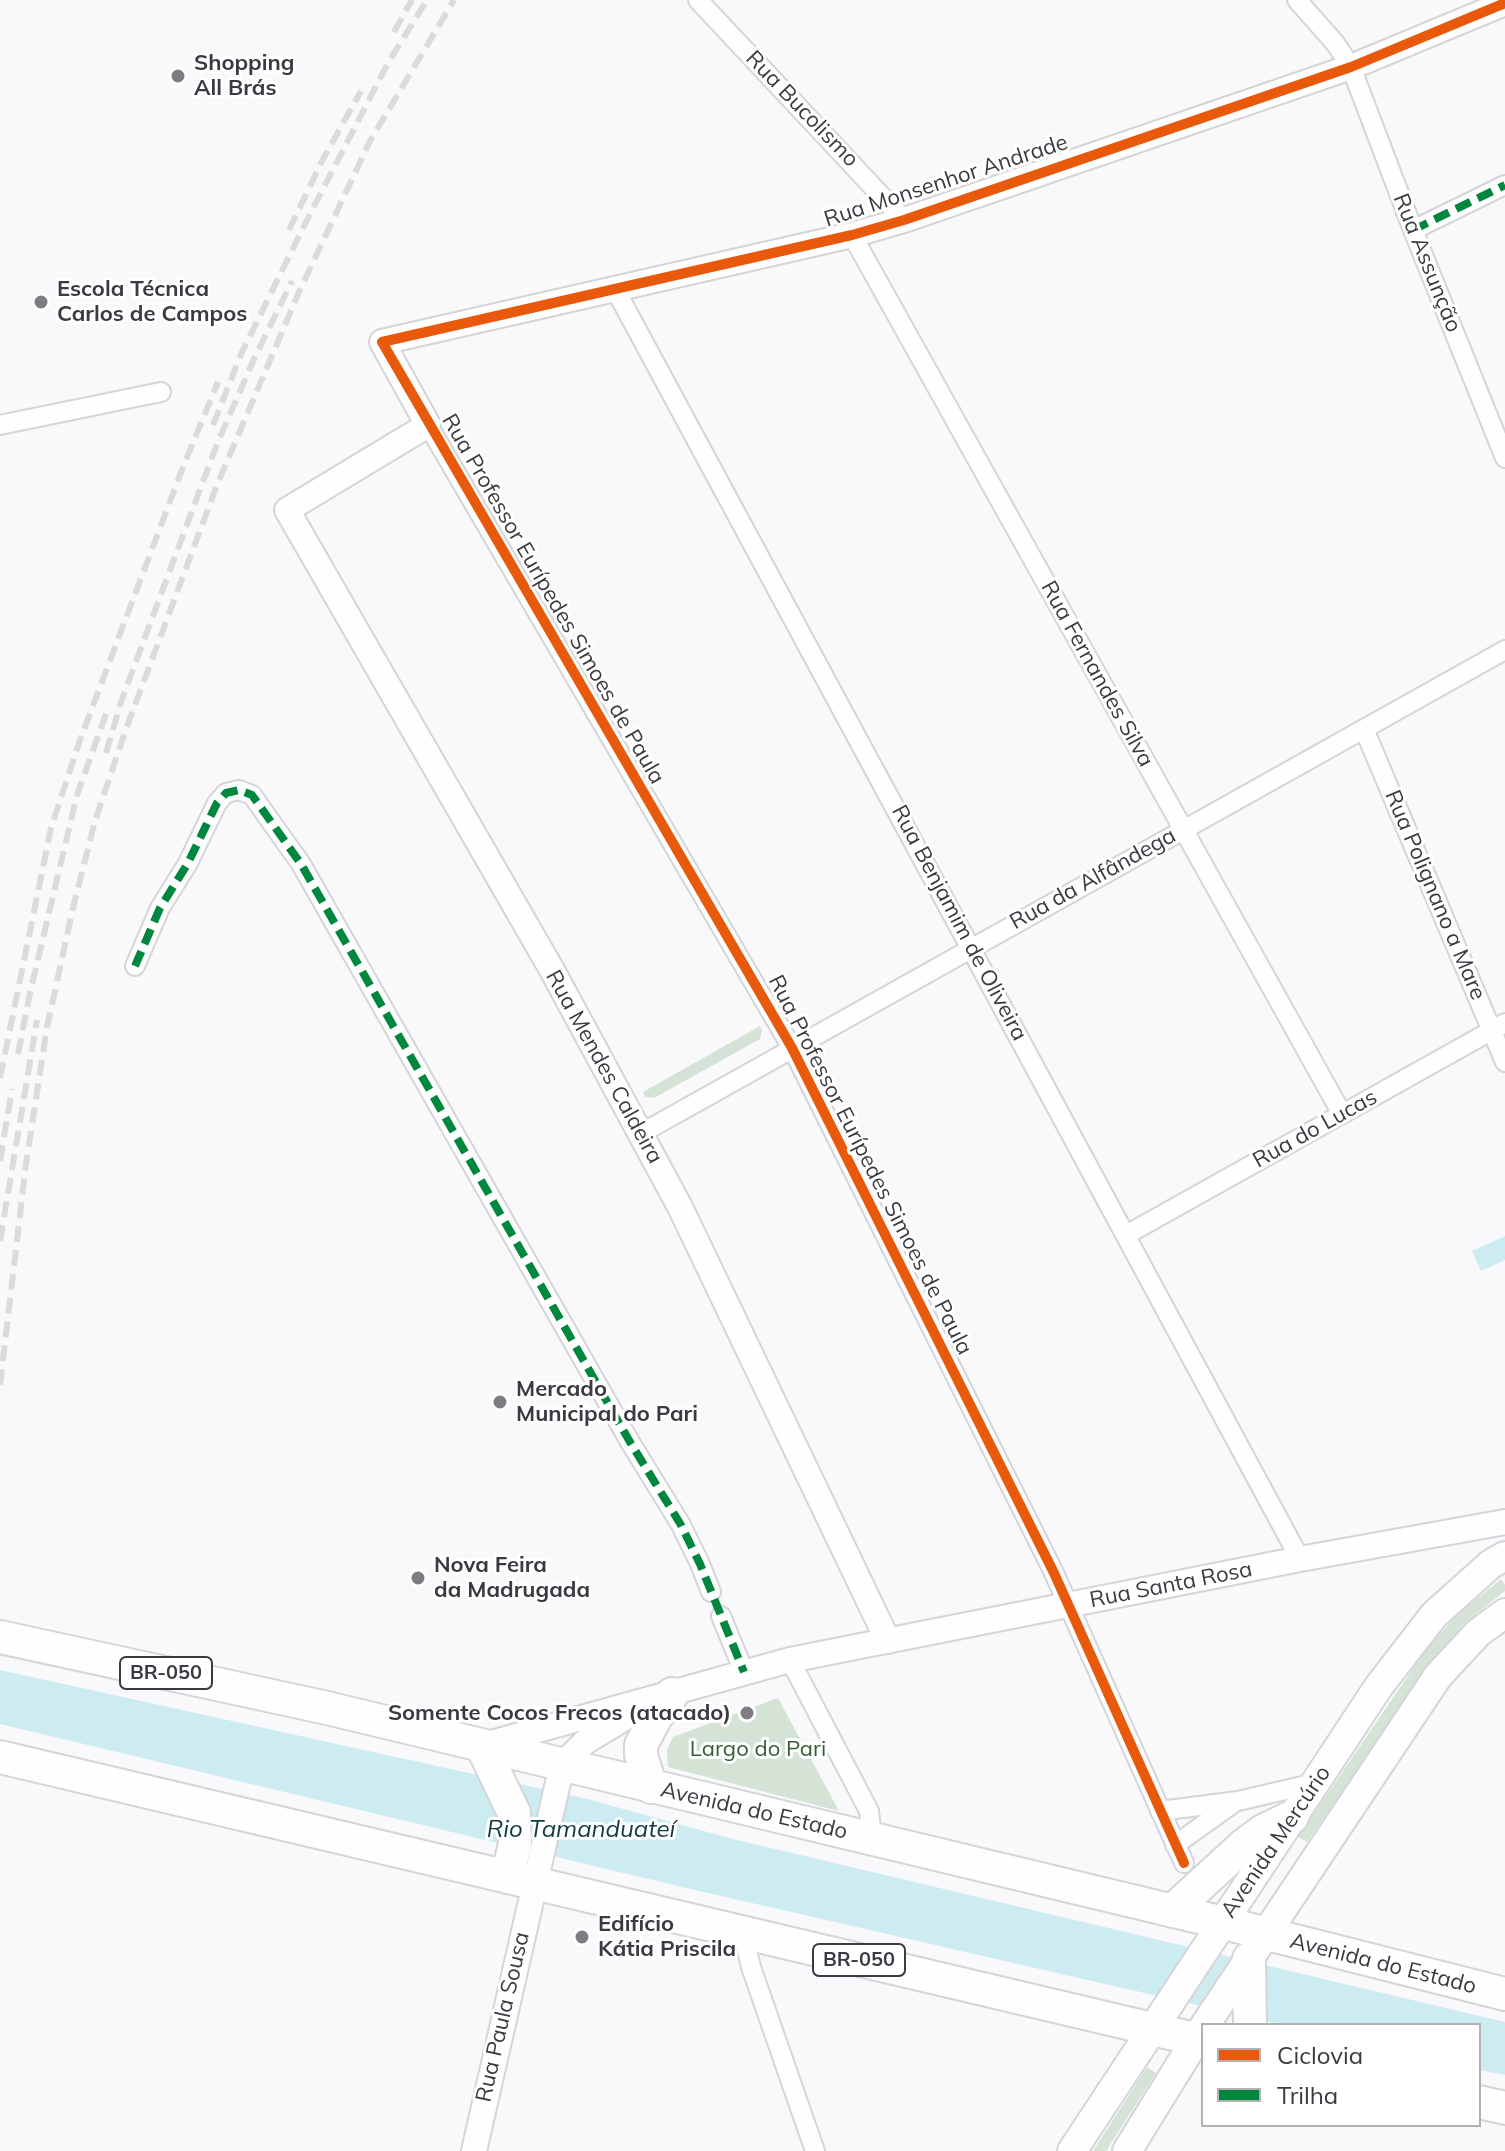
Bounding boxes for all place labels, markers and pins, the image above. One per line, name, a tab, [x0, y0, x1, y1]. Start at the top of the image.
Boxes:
place label: Shopping All Brás	[194, 50, 294, 102]
marker: Shopping All Brás	[169, 67, 187, 85]
place label: Escola Técnica Carlos de Campos	[57, 276, 247, 328]
marker: Escola Técnica Carlos de Campos	[32, 293, 50, 311]
place label: Mercado Municipal do Pari	[516, 1376, 698, 1428]
marker: Mercado Municipal do Pari	[491, 1393, 509, 1411]
place label: Nova Feira da Madrugada	[434, 1552, 590, 1604]
marker: Nova Feira da Madrugada	[409, 1569, 427, 1587]
place label: Somente Cocos Frecos (atacado)	[388, 1700, 731, 1726]
marker: Somente Cocos Frecos (atacado)	[738, 1704, 756, 1722]
place label: Edifício Kátia Priscila	[598, 1911, 736, 1962]
marker: Edifício Kátia Priscila	[573, 1928, 591, 1946]

